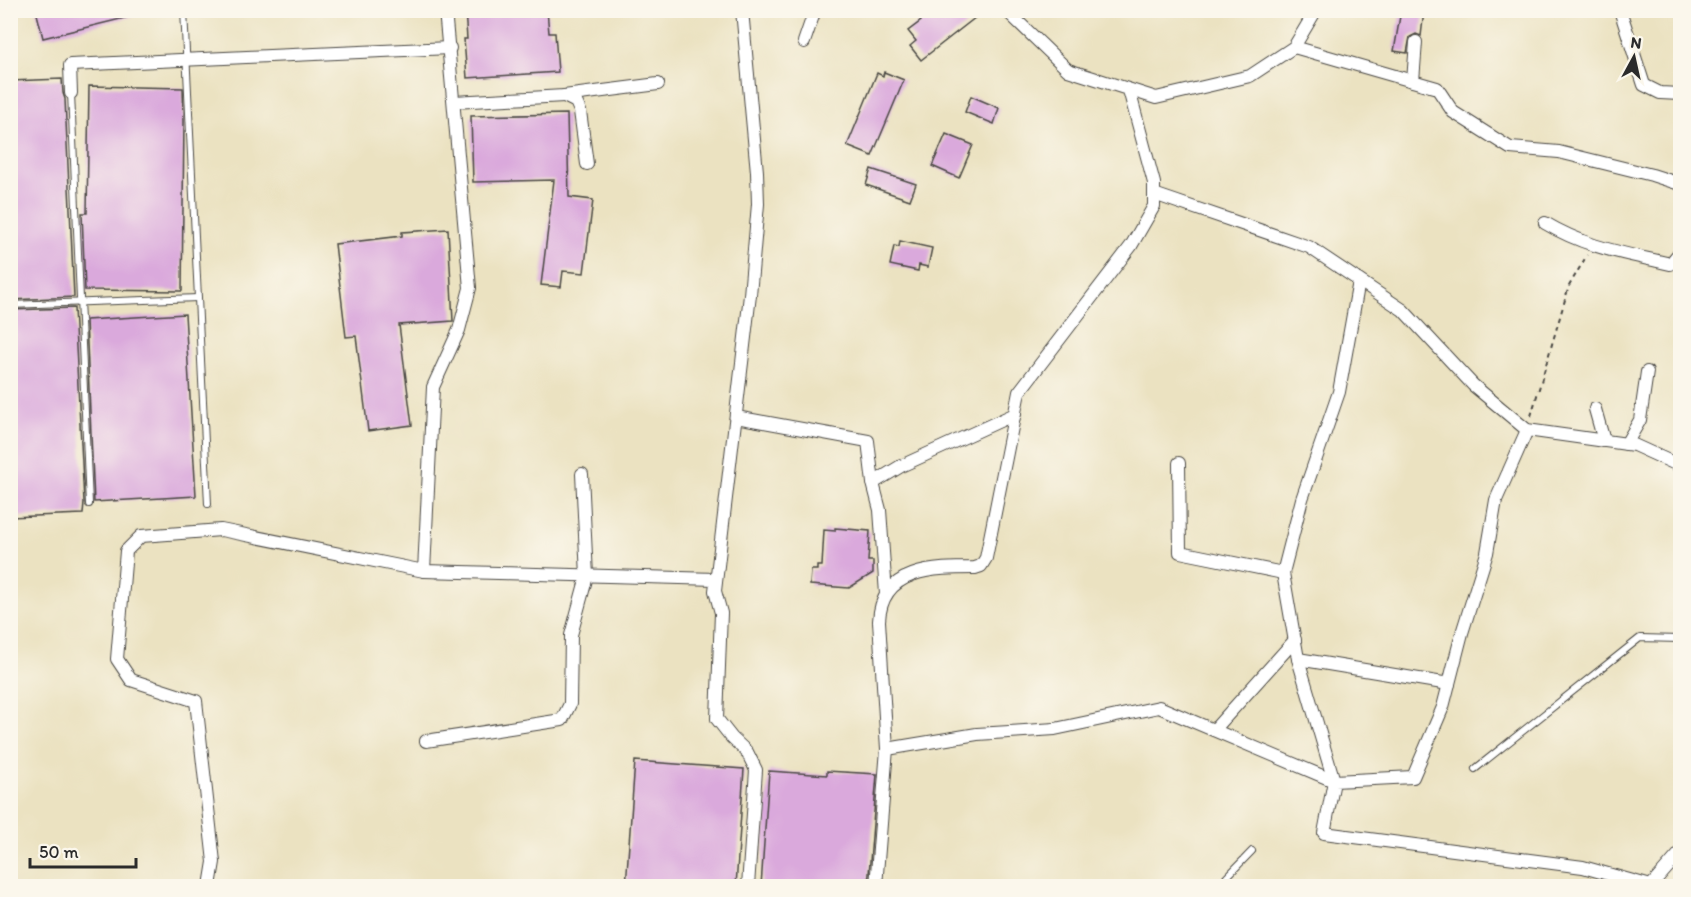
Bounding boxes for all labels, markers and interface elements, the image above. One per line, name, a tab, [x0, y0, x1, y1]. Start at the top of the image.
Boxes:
north arrow	[1604, 27, 1664, 87]
text: N	[1629, 32, 1643, 53]
scale bar	[30, 831, 136, 869]
text: 50 m	[39, 841, 79, 863]

